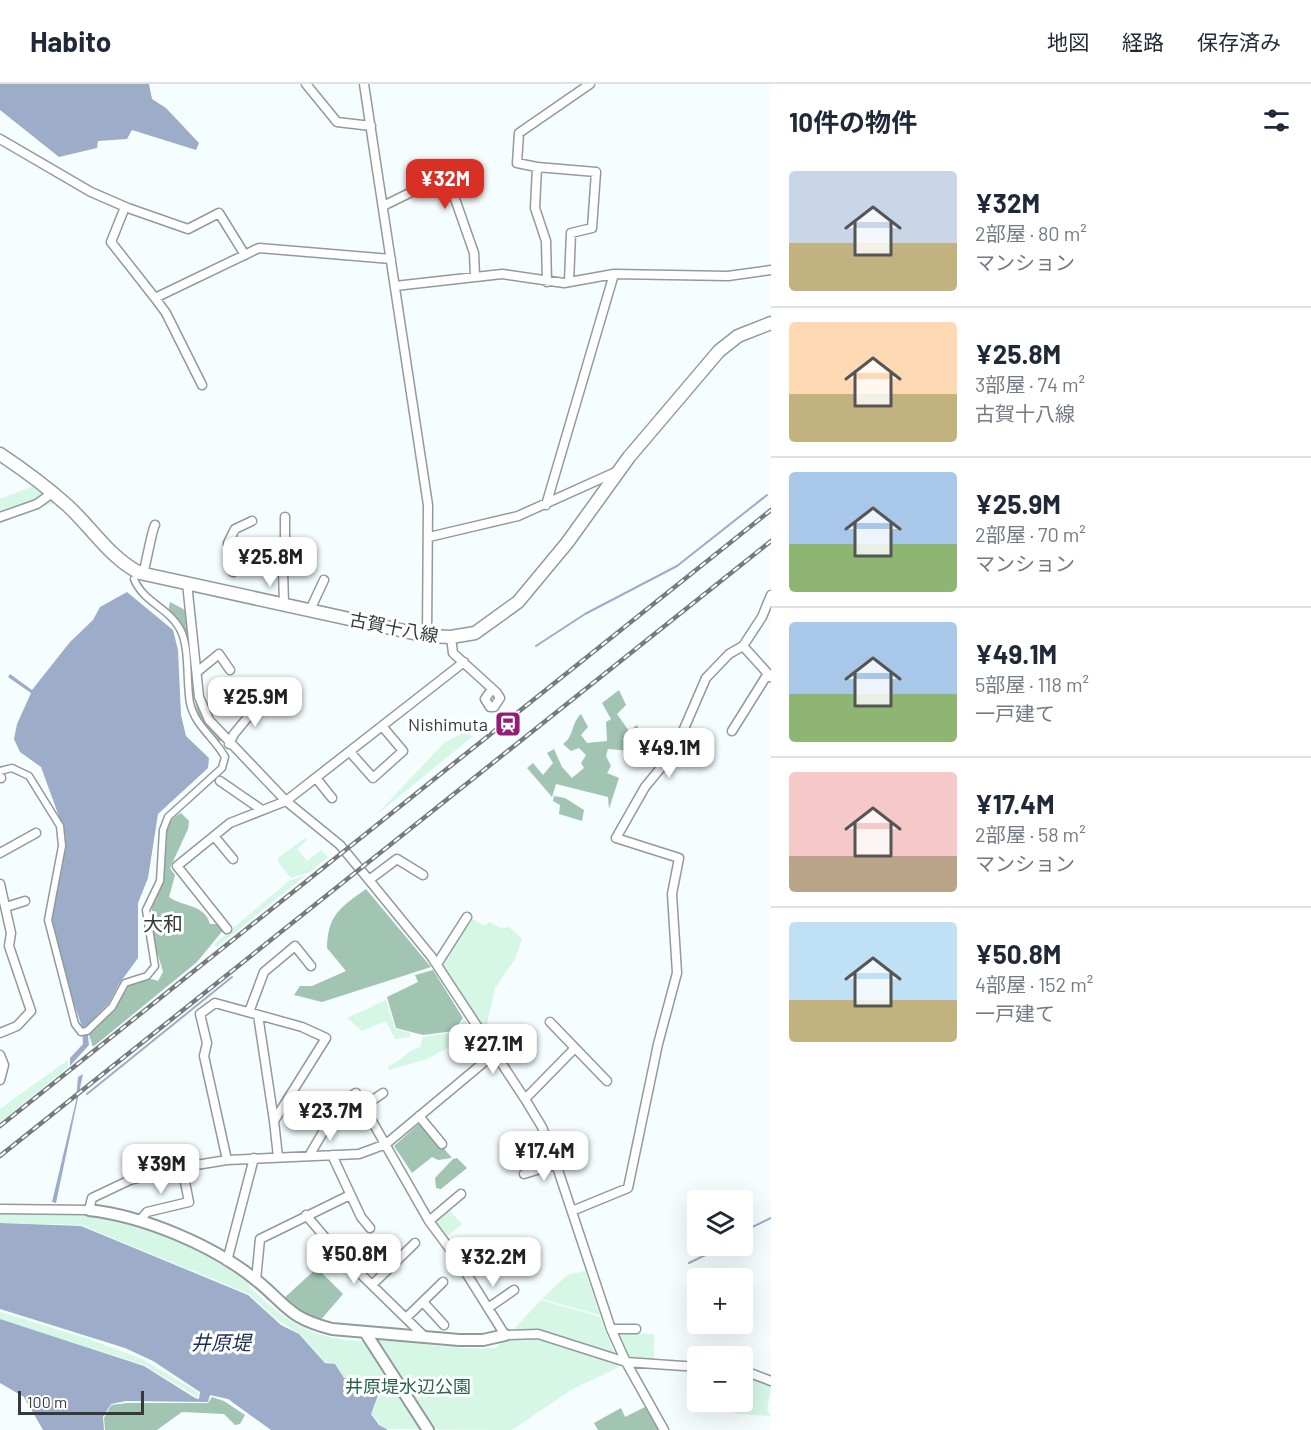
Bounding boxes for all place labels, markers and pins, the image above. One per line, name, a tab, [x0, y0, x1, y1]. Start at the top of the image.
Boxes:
pin: ¥32M	[409, 159, 481, 210]
pin: ¥25.8M	[221, 537, 319, 588]
pin: ¥25.9M	[206, 677, 304, 728]
station icon: Nishimuta	[493, 709, 523, 739]
place label: Nishimuta	[408, 713, 488, 735]
pin: ¥49.1M	[620, 728, 718, 779]
pin: ¥27.1M	[444, 1024, 542, 1075]
pin: ¥23.7M	[281, 1091, 379, 1142]
pin: ¥17.4M	[495, 1131, 593, 1182]
pin: ¥39M	[125, 1144, 197, 1195]
pin: ¥50.8M	[305, 1234, 403, 1285]
pin: ¥32.2M	[444, 1237, 542, 1288]

